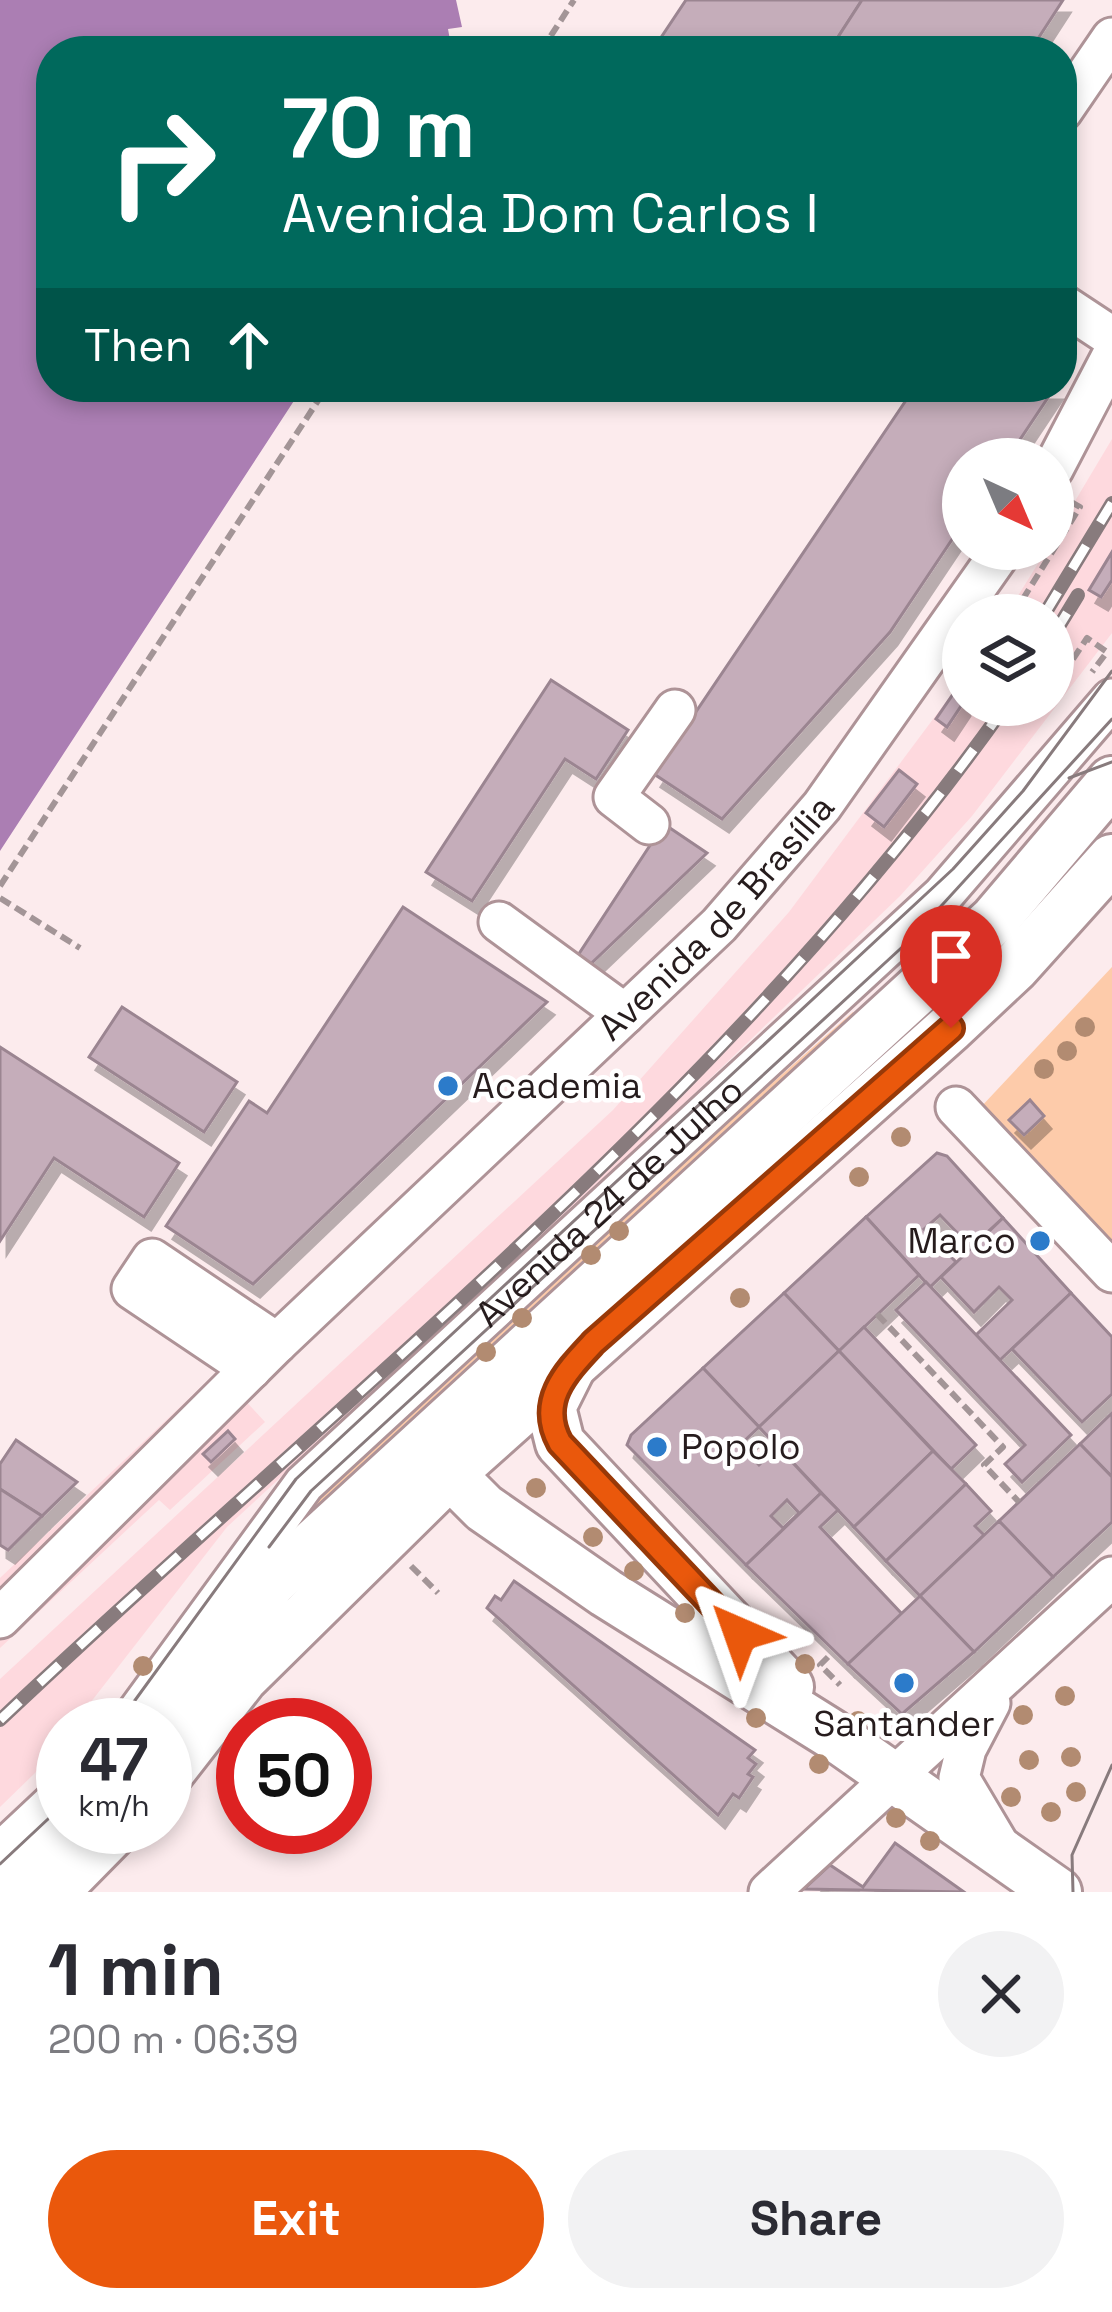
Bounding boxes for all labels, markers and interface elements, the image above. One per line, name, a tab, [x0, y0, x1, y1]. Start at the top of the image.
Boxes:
text: 70 m	[282, 74, 476, 182]
icon: right	[84, 84, 240, 240]
text: Avenida Dom Carlos I	[282, 179, 819, 248]
icon: ahead	[216, 312, 282, 378]
text: Then	[84, 317, 192, 374]
north arrow	[942, 438, 1074, 570]
map controls	[942, 438, 1074, 726]
button: layers	[942, 594, 1074, 726]
street label: Avenida de Brasília	[588, 785, 844, 1051]
pin	[900, 905, 1002, 1028]
icon: arrive	[918, 923, 984, 989]
place label: Academia	[472, 1063, 641, 1109]
street label: Avenida 24 de Julho	[466, 1068, 753, 1337]
marker: Academia	[435, 1073, 461, 1099]
place label: Marco	[907, 1218, 1016, 1264]
marker: Marco	[1027, 1228, 1053, 1254]
place label: Popolo	[681, 1424, 801, 1470]
marker: Popolo	[644, 1434, 670, 1460]
position arrow	[677, 1571, 803, 1697]
marker: Santander	[891, 1670, 917, 1696]
speed limit sign: 50	[216, 1698, 372, 1854]
place label: Santander	[813, 1701, 995, 1747]
text: 47	[80, 1722, 148, 1799]
text: km/h	[78, 1786, 150, 1825]
text: 1 min	[48, 1924, 224, 2016]
button: close	[938, 1931, 1064, 2057]
text: 200 m · 06:39	[48, 2015, 299, 2064]
button: Exit	[48, 2150, 544, 2288]
button: Share	[568, 2150, 1064, 2288]

